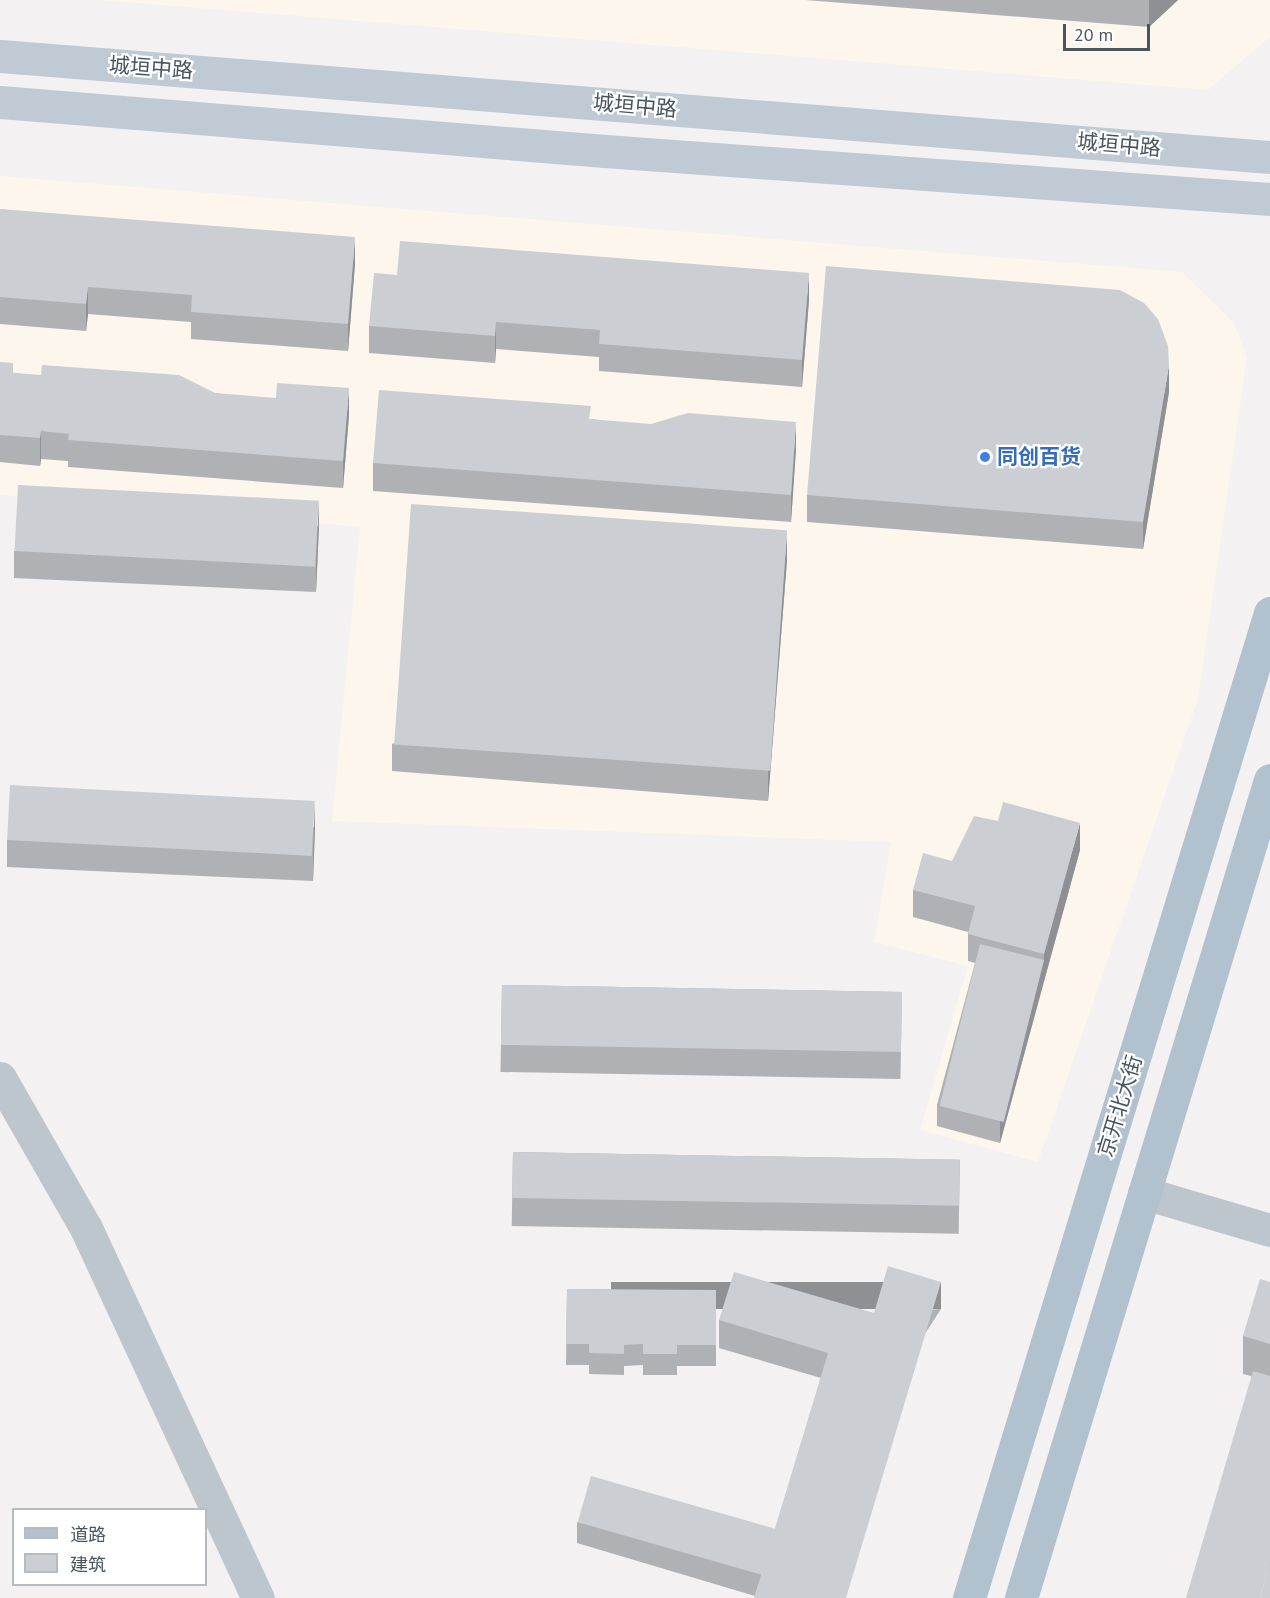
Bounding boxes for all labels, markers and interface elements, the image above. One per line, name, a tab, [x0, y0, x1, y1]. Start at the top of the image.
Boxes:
scale bar	[1066, 12, 1153, 50]
text: 20 m	[1074, 23, 1113, 46]
street label: 城垣中路	[108, 53, 194, 83]
street label: 城垣中路	[592, 90, 678, 122]
street label: 城垣中路	[1076, 129, 1162, 161]
place label: 同创百货	[997, 444, 1081, 470]
marker: 同创百货	[978, 450, 992, 464]
street label: 京开北大街	[1093, 1052, 1147, 1160]
legend	[12, 1508, 207, 1586]
text: 道路	[70, 1523, 106, 1546]
text: 建筑	[70, 1553, 106, 1576]

